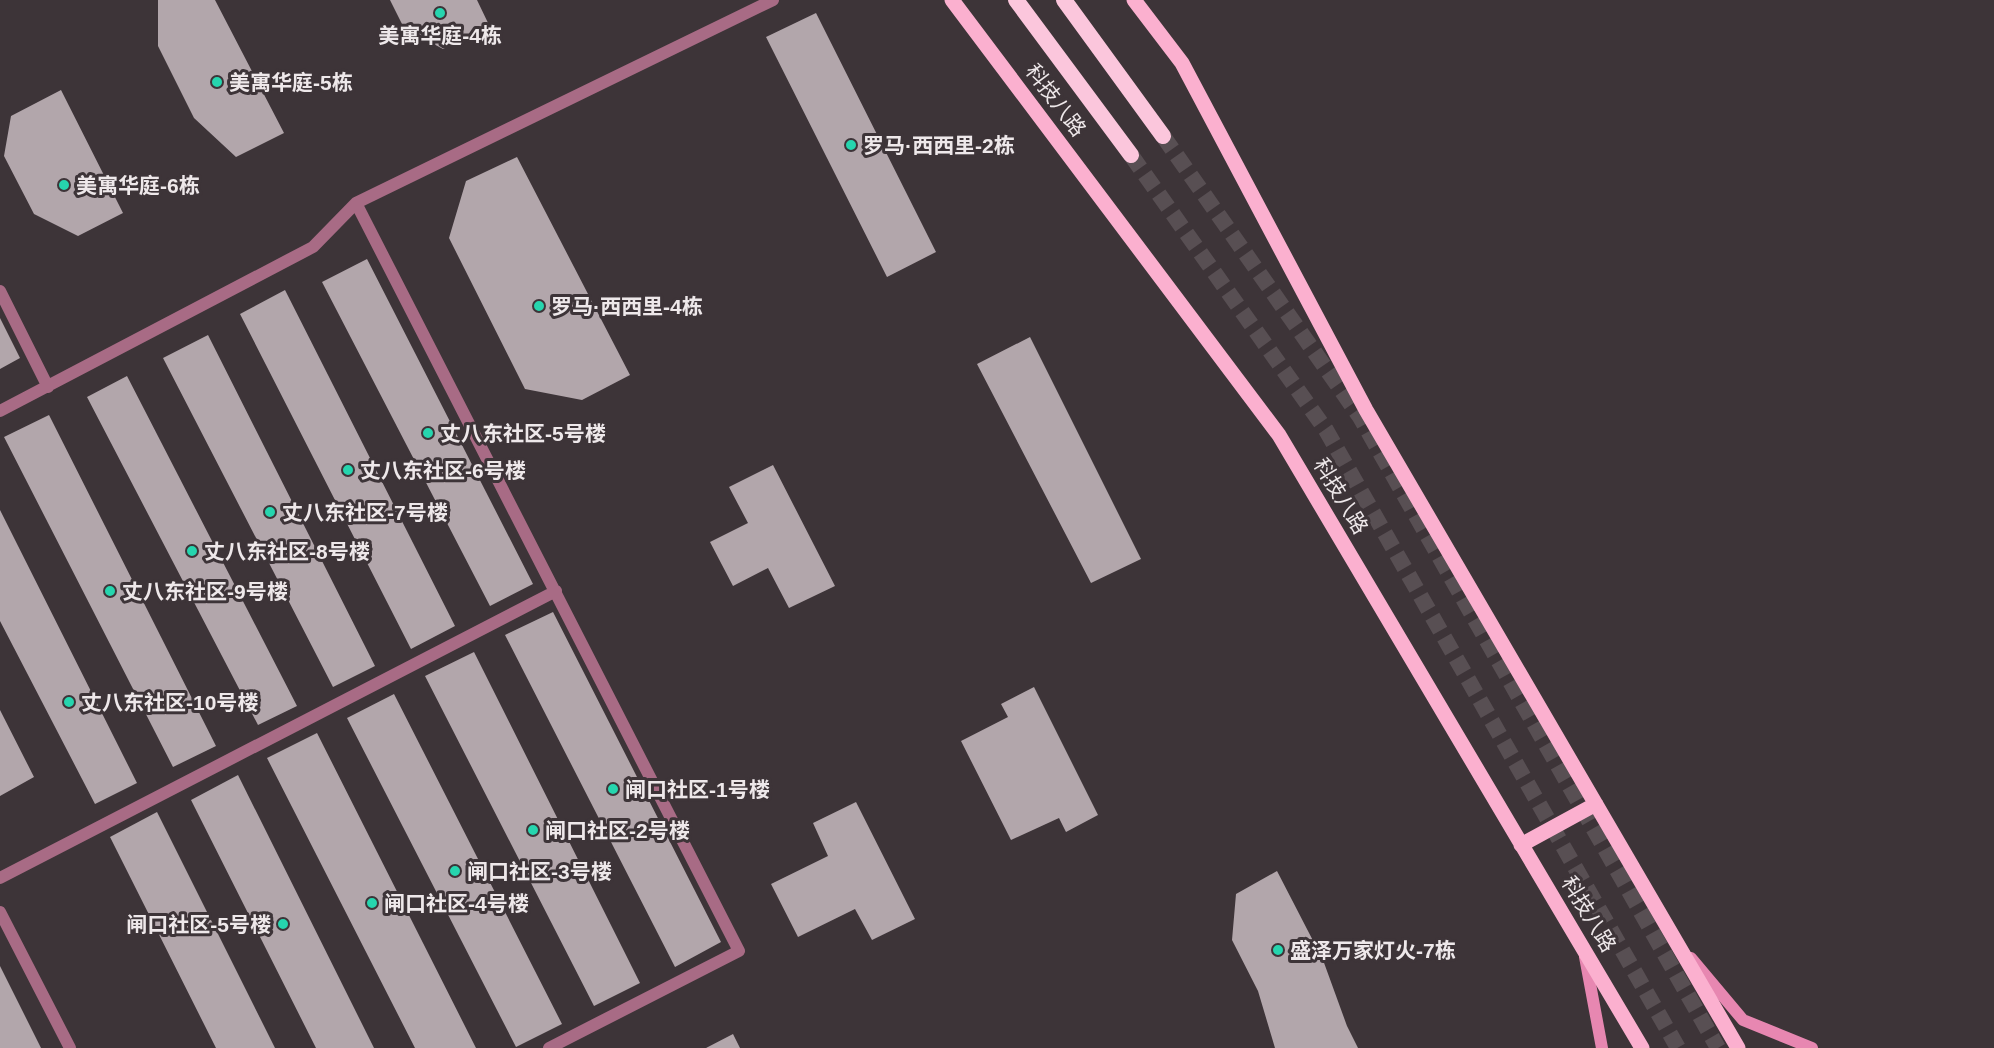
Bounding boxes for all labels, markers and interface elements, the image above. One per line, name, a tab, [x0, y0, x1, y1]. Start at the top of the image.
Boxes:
marker: 美寓华庭-4栋	[433, 6, 447, 20]
place label: 美寓华庭-4栋	[378, 24, 502, 47]
street label: 科技八路	[1022, 60, 1090, 140]
place label: 美寓华庭-5栋	[229, 71, 353, 94]
marker: 美寓华庭-5栋	[210, 75, 224, 89]
place label: 罗马·西西里-2栋	[863, 134, 1015, 157]
marker: 罗马·西西里-2栋	[844, 138, 858, 152]
place label: 美寓华庭-6栋	[76, 174, 200, 197]
marker: 美寓华庭-6栋	[57, 178, 71, 192]
place label: 罗马·西西里-4栋	[551, 295, 703, 318]
marker: 罗马·西西里-4栋	[532, 299, 546, 313]
place label: 丈八东社区-5号楼	[440, 422, 606, 445]
marker: 丈八东社区-5号楼	[421, 426, 435, 440]
street label: 科技八路	[1310, 454, 1372, 538]
place label: 丈八东社区-6号楼	[360, 459, 526, 482]
marker: 丈八东社区-6号楼	[341, 463, 355, 477]
place label: 丈八东社区-7号楼	[282, 501, 448, 524]
marker: 丈八东社区-7号楼	[263, 505, 277, 519]
place label: 丈八东社区-8号楼	[204, 540, 370, 563]
marker: 丈八东社区-8号楼	[185, 544, 199, 558]
place label: 丈八东社区-9号楼	[122, 580, 288, 603]
marker: 丈八东社区-9号楼	[103, 584, 117, 598]
place label: 丈八东社区-10号楼	[81, 691, 258, 714]
marker: 丈八东社区-10号楼	[62, 695, 76, 709]
place label: 闸口社区-1号楼	[625, 778, 770, 801]
marker: 闸口社区-1号楼	[606, 782, 620, 796]
place label: 闸口社区-2号楼	[545, 819, 690, 842]
marker: 闸口社区-2号楼	[526, 823, 540, 837]
place label: 闸口社区-3号楼	[467, 860, 612, 883]
marker: 闸口社区-3号楼	[448, 864, 462, 878]
street label: 科技八路	[1558, 872, 1620, 956]
place label: 闸口社区-4号楼	[384, 892, 529, 915]
marker: 闸口社区-4号楼	[365, 896, 379, 910]
place label: 闸口社区-5号楼	[126, 913, 271, 936]
marker: 闸口社区-5号楼	[276, 917, 290, 931]
place label: 盛泽万家灯火-7栋	[1290, 939, 1456, 962]
marker: 盛泽万家灯火-7栋	[1271, 943, 1285, 957]

